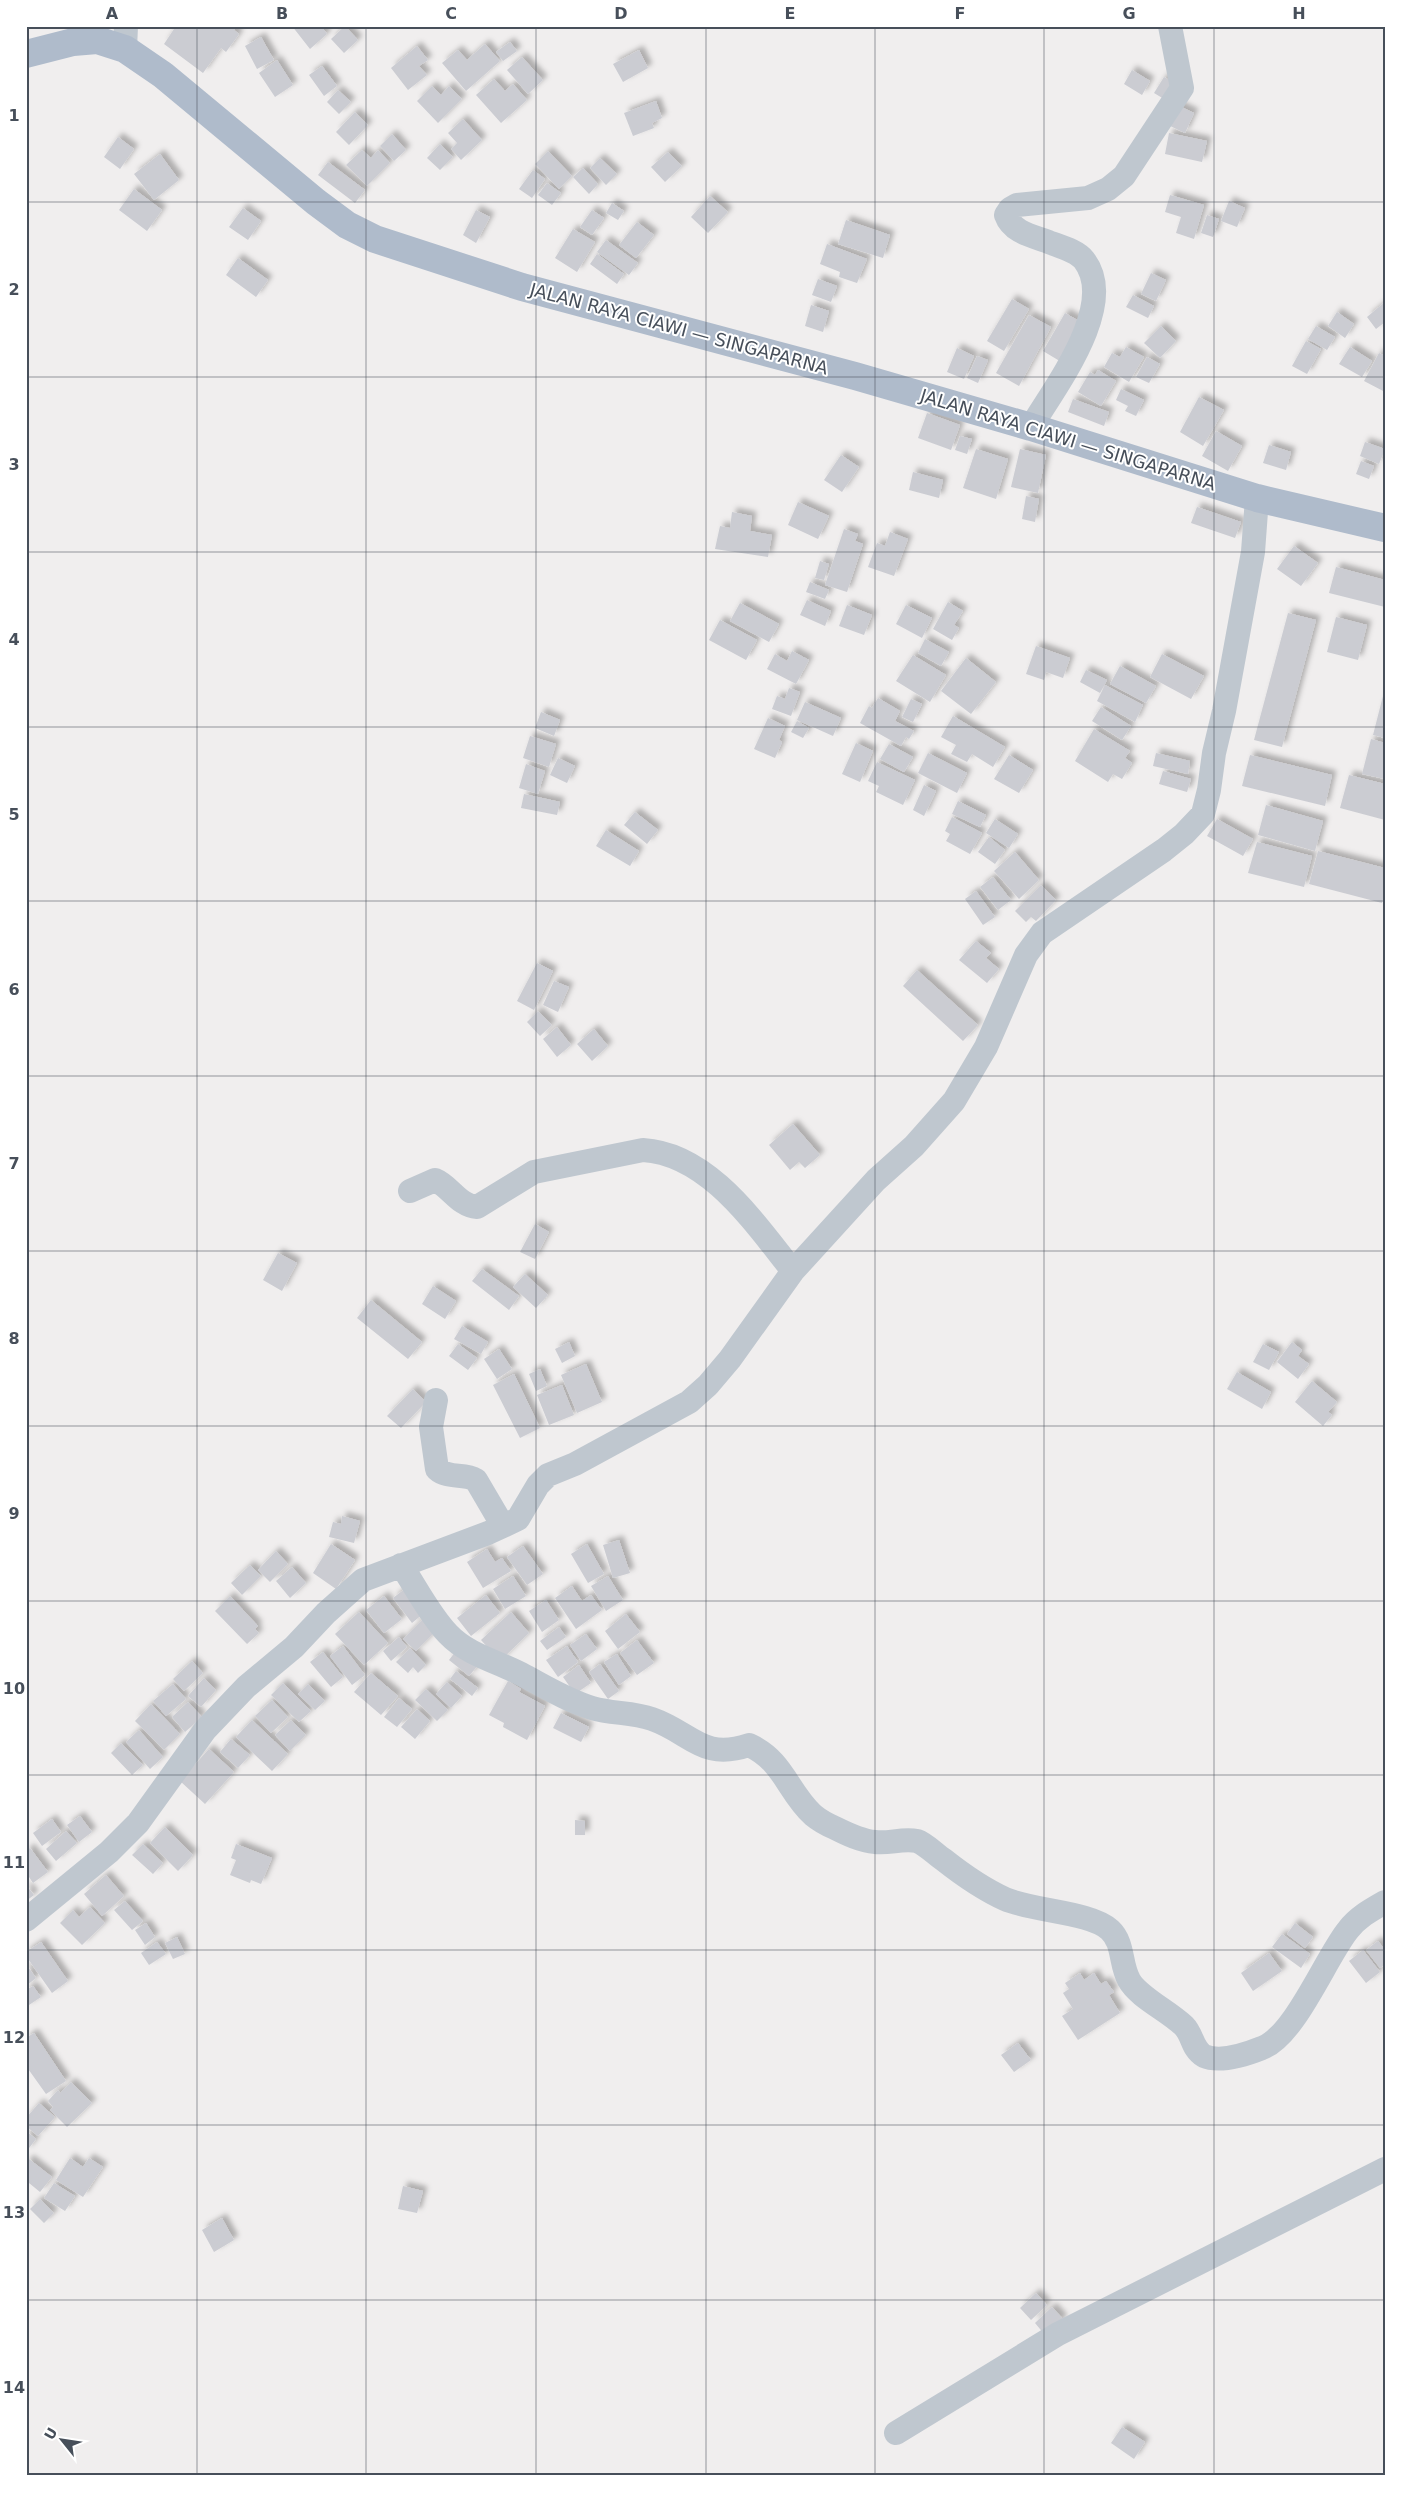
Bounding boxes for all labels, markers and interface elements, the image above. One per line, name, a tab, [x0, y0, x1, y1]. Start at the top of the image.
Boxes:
text: A	[106, 4, 119, 23]
text: B	[276, 4, 288, 23]
text: C	[445, 4, 457, 23]
text: D	[614, 4, 628, 23]
text: E	[785, 4, 795, 23]
text: F	[955, 4, 965, 23]
text: G	[1122, 4, 1136, 23]
text: H	[1292, 4, 1306, 23]
text: 1	[8, 106, 20, 125]
street label: JALAN RAYA CIAWI — SINGAPARNA	[527, 278, 831, 379]
text: 2	[8, 280, 20, 299]
street label: JALAN RAYA CIAWI — SINGAPARNA	[917, 384, 1219, 495]
text: 3	[8, 455, 20, 474]
text: 4	[8, 630, 20, 649]
text: 5	[8, 805, 20, 824]
text: 6	[8, 980, 20, 999]
text: 7	[8, 1154, 20, 1173]
text: 8	[8, 1329, 20, 1348]
text: 9	[8, 1504, 20, 1523]
text: 10	[3, 1679, 25, 1698]
text: 11	[3, 1853, 25, 1872]
text: 12	[3, 2028, 25, 2047]
text: 13	[3, 2203, 25, 2222]
text: 14	[3, 2378, 25, 2397]
north arrow	[38, 2414, 88, 2464]
text: U	[41, 2425, 61, 2442]

